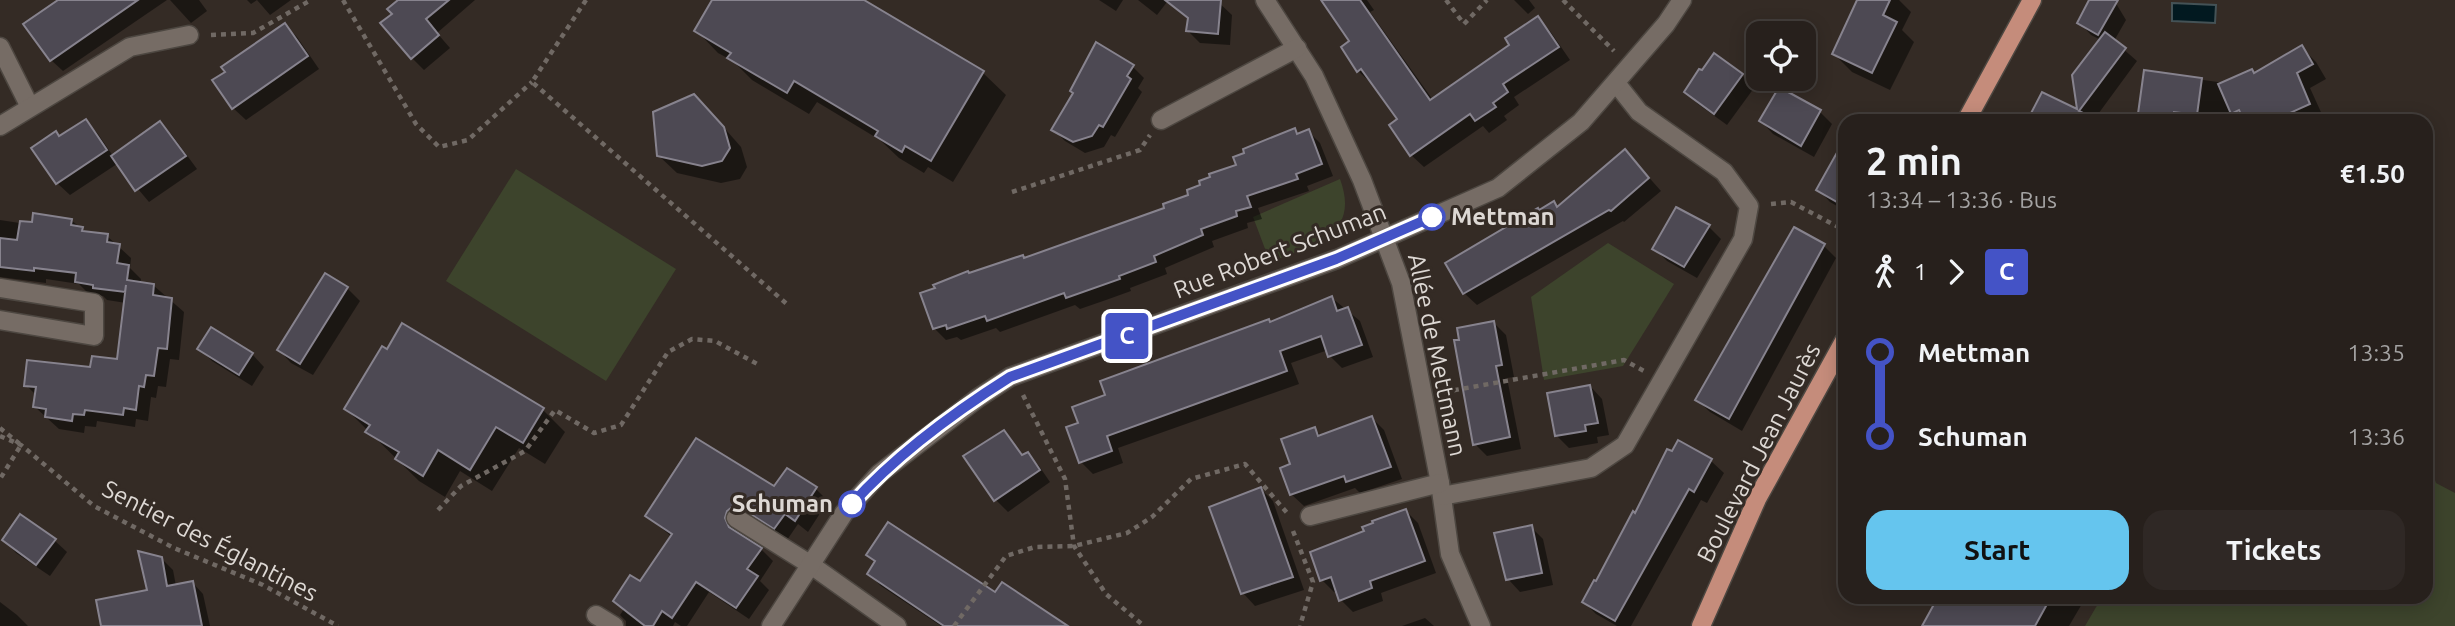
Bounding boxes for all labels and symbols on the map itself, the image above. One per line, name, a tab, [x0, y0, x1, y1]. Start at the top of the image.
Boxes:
street label: Rue Robert Schuman	[1170, 198, 1390, 304]
place label: Mettman	[1451, 203, 1555, 230]
marker: Mettman	[1419, 204, 1445, 230]
street label: Allée de Mettmann	[1403, 251, 1472, 459]
line badge: C	[1104, 313, 1150, 359]
street label: Boulevard Jean Jaurès	[1692, 339, 1826, 567]
street label: Sentier des Églantines	[98, 474, 323, 607]
place label: Schuman	[732, 490, 833, 517]
marker: Schuman	[839, 491, 865, 517]

